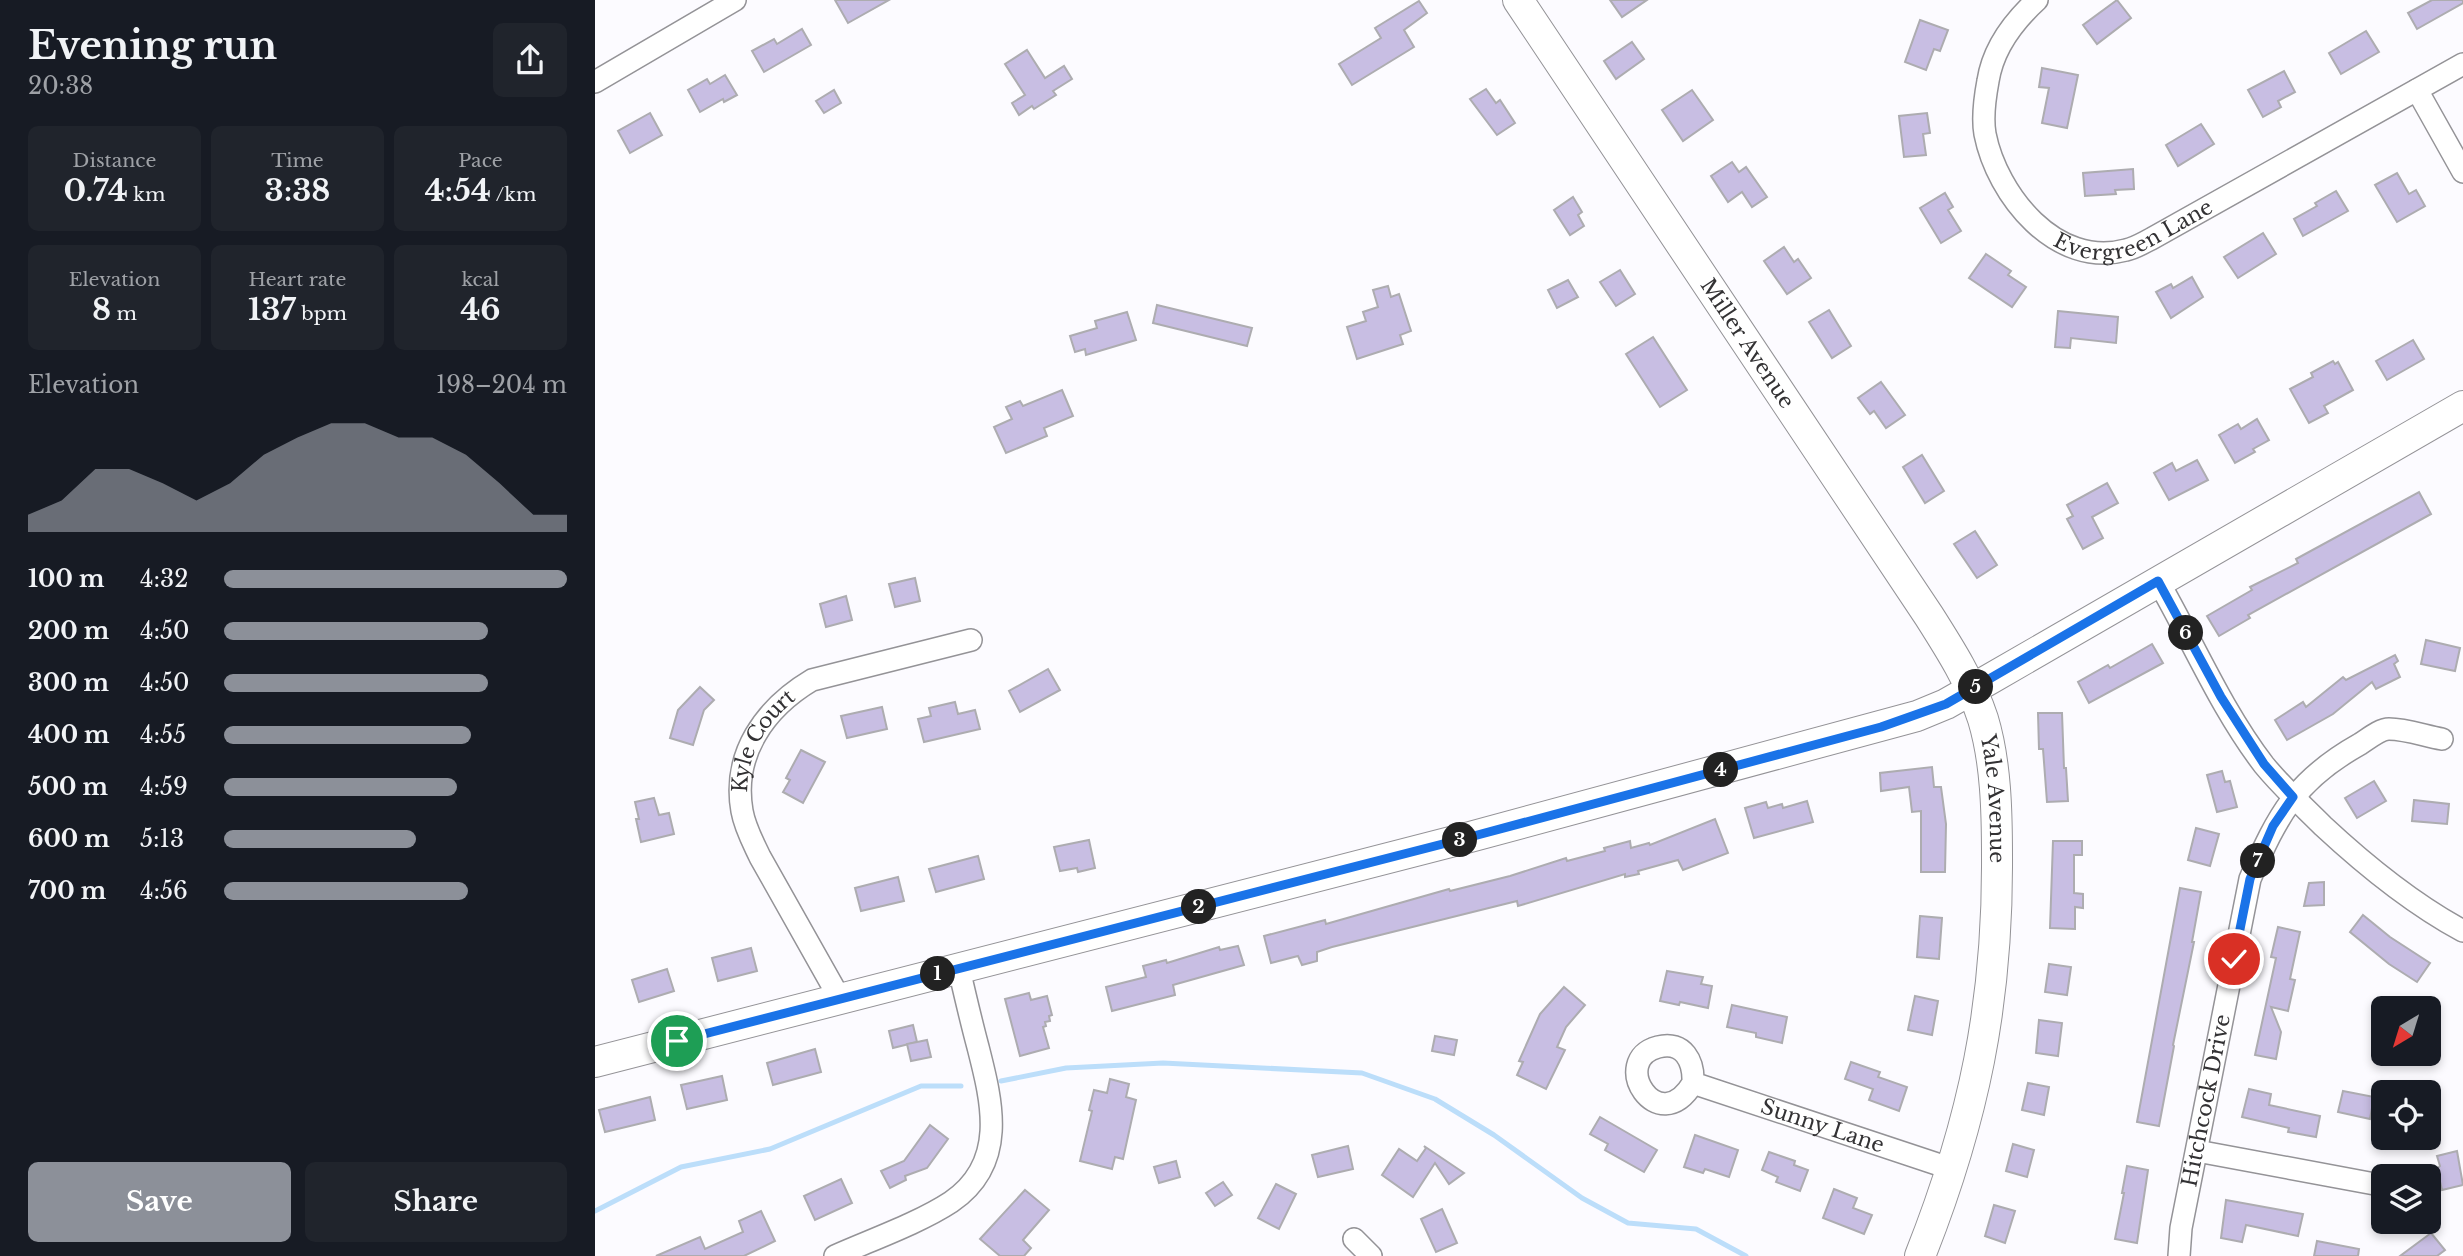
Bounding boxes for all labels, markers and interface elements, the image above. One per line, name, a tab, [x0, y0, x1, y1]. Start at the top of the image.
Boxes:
text: Evening run	[28, 22, 277, 69]
button: share	[493, 23, 567, 97]
text: 20:38	[28, 72, 93, 100]
text: Distance	[73, 149, 156, 172]
text: Time	[271, 149, 324, 172]
text: Pace	[458, 149, 503, 172]
text: 0.74	[64, 172, 128, 209]
text: 3:38	[265, 172, 330, 209]
text: 4:54	[425, 172, 491, 209]
text: km	[128, 183, 165, 206]
text: /km	[491, 183, 536, 206]
street label: Evergreen Lane	[2049, 194, 2217, 266]
text: Elevation	[69, 268, 160, 291]
text: Heart rate	[249, 268, 346, 291]
text: kcal	[462, 268, 499, 291]
street label: Miller Avenue	[1695, 274, 1800, 413]
text: 8	[92, 291, 111, 328]
text: 137	[248, 291, 296, 328]
text: 46	[460, 291, 501, 328]
text: m	[111, 302, 137, 325]
text: bpm	[296, 302, 347, 325]
text: Elevation	[28, 371, 139, 399]
text: 198–204 m	[436, 371, 567, 399]
text: 100 m	[28, 565, 104, 593]
text: 4:32	[140, 565, 188, 593]
pin: 6	[2169, 616, 2203, 650]
text: 200 m	[28, 617, 109, 645]
text: 4:50	[140, 617, 190, 645]
text: 6	[2179, 621, 2192, 644]
text: 300 m	[28, 669, 109, 697]
text: 4:50	[140, 669, 190, 697]
pin: 5	[1959, 670, 1993, 704]
text: 5	[1970, 675, 1981, 698]
street label: Kyle Court	[727, 684, 800, 793]
text: 400 m	[28, 721, 110, 749]
text: 4:55	[140, 721, 186, 749]
street label: Yale Avenue	[1974, 731, 2010, 863]
pin: 4	[1703, 752, 1739, 788]
text: 4	[1714, 758, 1727, 781]
text: 500 m	[28, 773, 108, 801]
text: 4:59	[140, 773, 188, 801]
pin: 3	[1443, 822, 1477, 858]
text: 600 m	[28, 825, 110, 853]
text: 5:13	[140, 825, 184, 853]
text: 3	[1453, 828, 1466, 851]
pin: 7	[2241, 844, 2275, 878]
text: 7	[2253, 849, 2262, 872]
text: 700 m	[28, 877, 106, 905]
text: 4:56	[140, 877, 188, 905]
pin: 2	[1181, 890, 1217, 925]
text: 2	[1192, 895, 1205, 918]
pin	[2204, 929, 2264, 989]
icon: check	[2215, 940, 2253, 978]
pin: 1	[921, 956, 955, 992]
text: 1	[933, 962, 942, 985]
north arrow	[2371, 996, 2441, 1066]
map controls	[2371, 996, 2441, 1234]
pin	[647, 1011, 707, 1071]
street label: Hitchcock Drive	[2176, 1012, 2236, 1189]
icon: arrive	[658, 1022, 696, 1060]
button: locate	[2371, 1080, 2441, 1150]
street label: Sunny Lane	[1757, 1093, 1887, 1159]
button: Save	[28, 1162, 291, 1242]
button: Share	[305, 1162, 567, 1242]
button: layers	[2371, 1164, 2441, 1234]

